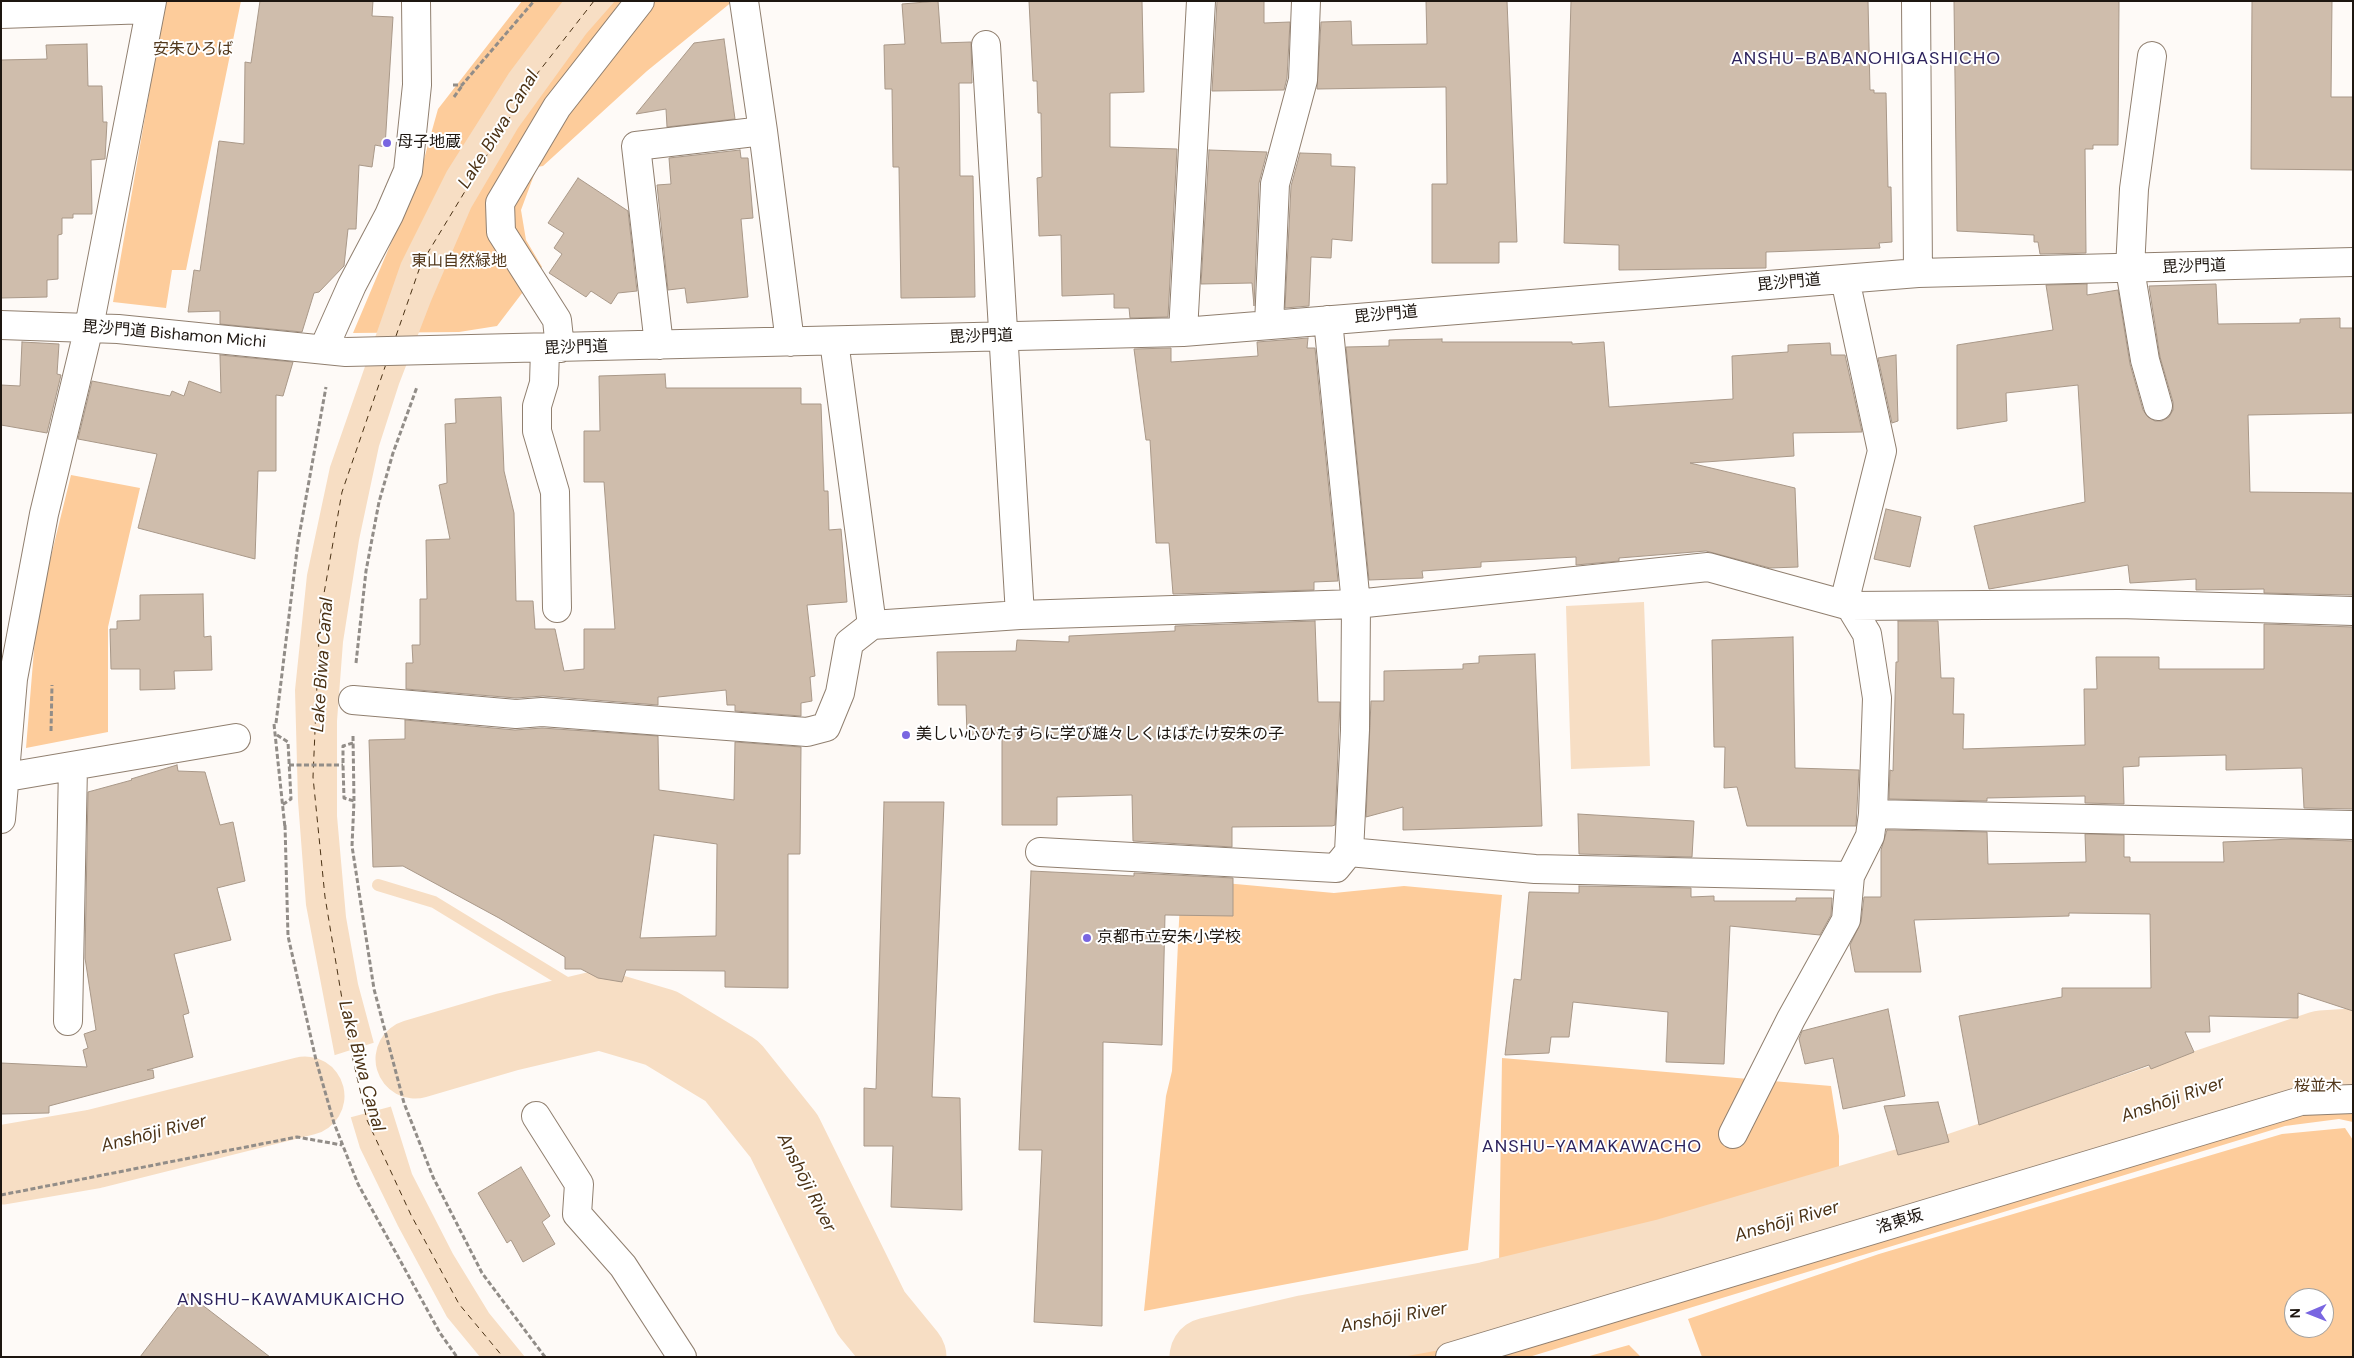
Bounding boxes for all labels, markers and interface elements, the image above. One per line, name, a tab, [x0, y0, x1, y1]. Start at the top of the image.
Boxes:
park label: 安朱ひろば	[153, 40, 233, 60]
district label: ANSHU-BABANOHIGASHICHO	[1728, 48, 2004, 70]
water label: Lake Biwa Canal	[454, 67, 544, 193]
place label: 母子地蔵	[397, 133, 461, 153]
marker: 母子地蔵	[381, 137, 393, 149]
park label: 東山自然緑地	[411, 252, 507, 272]
street label: 毘沙門道	[2162, 256, 2226, 278]
street label: 毘沙門道	[1756, 271, 1822, 295]
street label: 毘沙門道	[1353, 303, 1419, 327]
street label: 毘沙門道 Bishamon Michi	[81, 317, 267, 353]
street label: 毘沙門道	[949, 326, 1013, 348]
street label: 毘沙門道	[544, 337, 608, 359]
water label: Lake Biwa Canal	[308, 597, 338, 733]
place label: 美しい心ひたすらに学び雄々しくはばたけ安朱の子	[916, 725, 1284, 745]
marker: 美しい心ひたすらに学び雄々しくはばたけ安朱の子	[900, 729, 912, 741]
place label: 京都市立安朱小学校	[1097, 928, 1241, 948]
marker: 京都市立安朱小学校	[1081, 932, 1093, 944]
water label: Lake Biwa Canal	[333, 998, 389, 1134]
water label: Anshōji River	[2119, 1072, 2227, 1128]
park label: 桜並木	[2294, 1077, 2342, 1097]
water label: Anshōji River	[99, 1110, 209, 1158]
water label: Anshōji River	[772, 1130, 840, 1236]
district label: ANSHU-YAMAKAWACHO	[1480, 1136, 1704, 1158]
water label: Anshōji River	[1732, 1197, 1842, 1247]
street label: 洛東坂	[1874, 1206, 1926, 1238]
north arrow	[2284, 1288, 2334, 1338]
district label: ANSHU-KAWAMUKAICHO	[174, 1289, 408, 1311]
water label: Anshōji River	[1339, 1298, 1449, 1338]
text: N	[2286, 1308, 2304, 1319]

